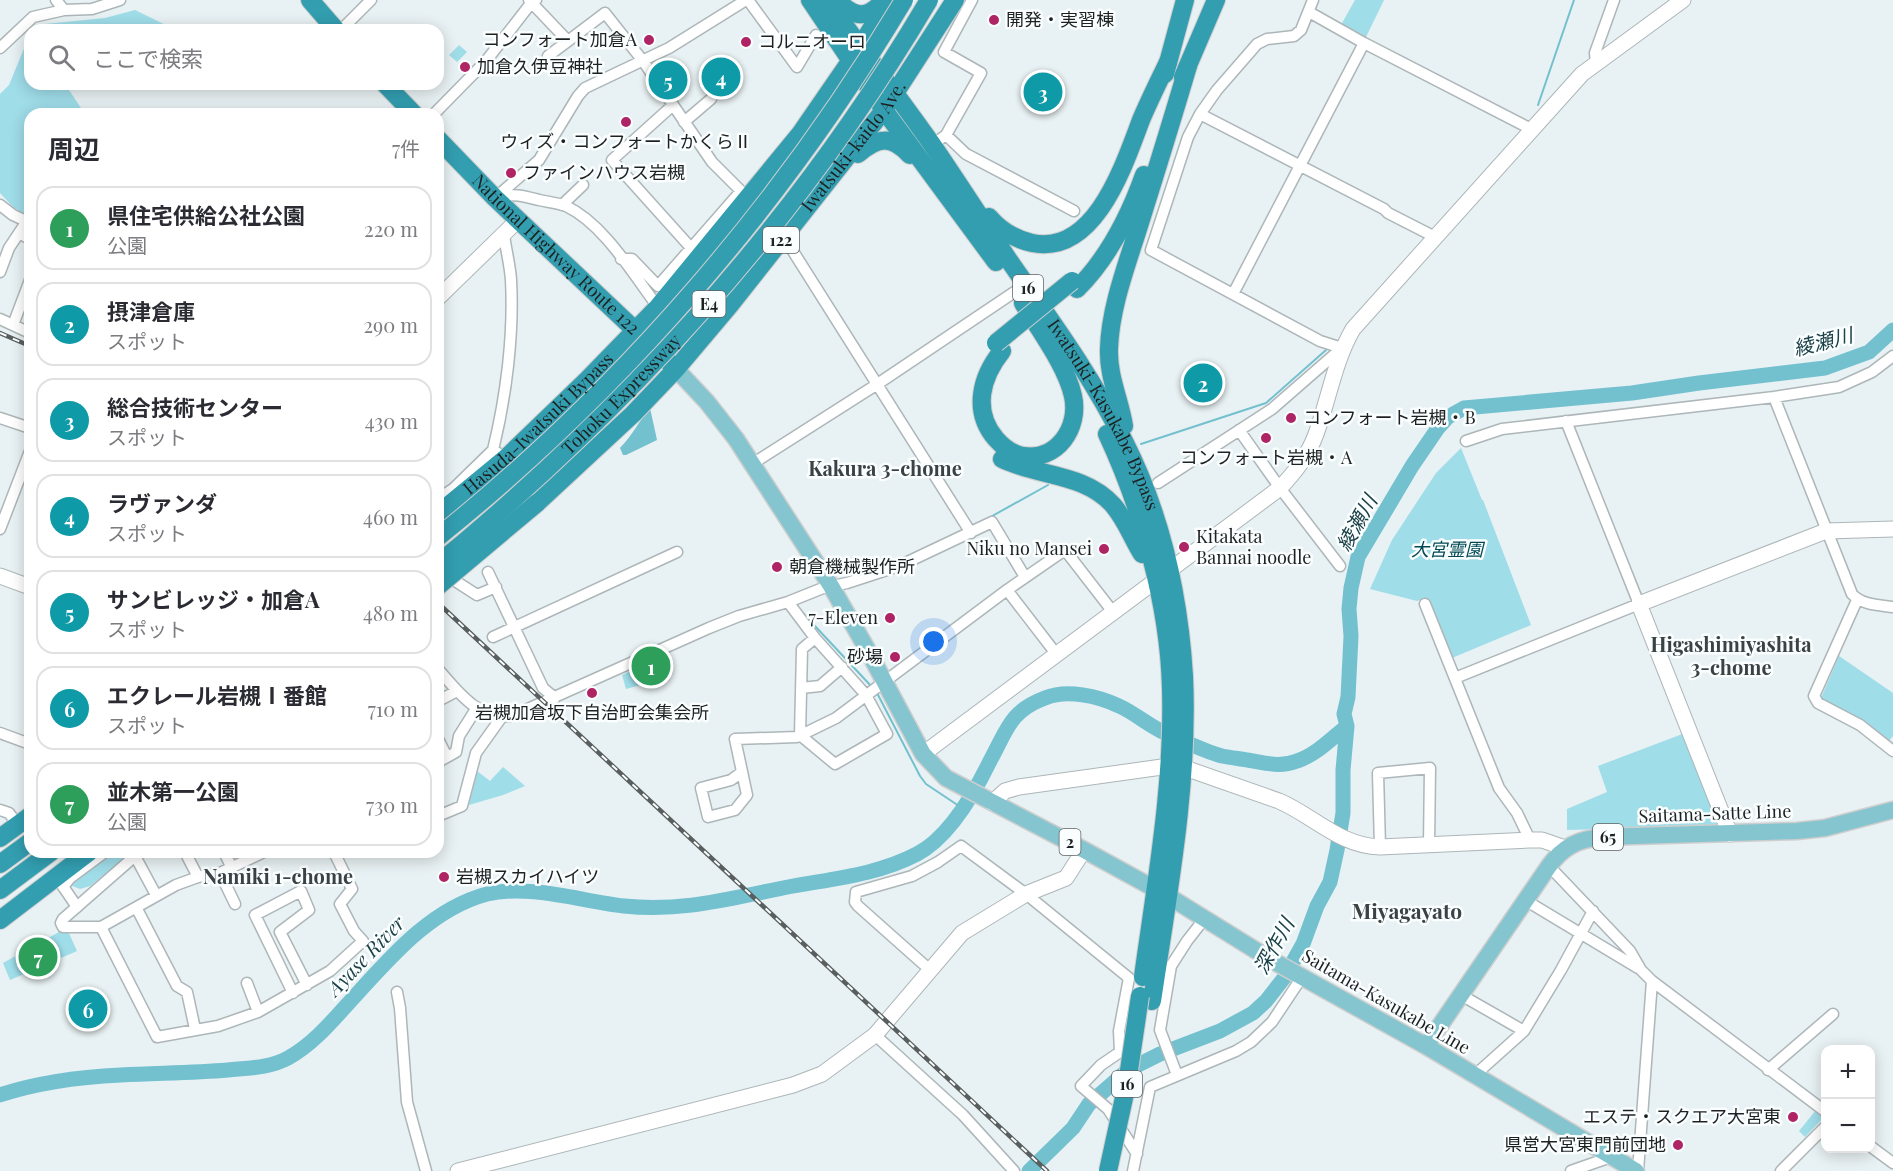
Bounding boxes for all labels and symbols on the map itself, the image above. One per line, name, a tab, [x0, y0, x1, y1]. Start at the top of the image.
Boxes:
place label: 開発・実習棟	[1006, 7, 1114, 31]
marker: 開発・実習棟	[987, 13, 1001, 27]
place label: コンフォート加倉A	[482, 27, 638, 51]
place label: コルニオーロ	[758, 29, 866, 53]
marker: コンフォート加倉A	[642, 33, 656, 47]
marker: コルニオーロ	[739, 35, 753, 49]
place label: 加倉久伊豆神社	[477, 54, 603, 78]
pin: 4	[702, 54, 740, 100]
pin: 5	[648, 58, 688, 103]
marker: 加倉久伊豆神社	[458, 60, 472, 74]
pin: 3	[1024, 70, 1062, 115]
street label: Iwatsuki-kaido Ave.	[795, 76, 911, 216]
marker: ウィズ・コンフォートかくらⅡ	[619, 115, 633, 129]
place label: ウィズ・コンフォートかくらⅡ	[500, 129, 752, 153]
place label: ファインハウス岩槻	[523, 160, 685, 184]
marker: ファインハウス岩槻	[504, 166, 518, 180]
street label: National Highway Route 122	[467, 169, 645, 339]
road number: 122	[763, 227, 799, 253]
road number: 16	[1013, 275, 1043, 301]
road number: E4	[692, 291, 726, 317]
street label: Iwatsuki-Kasukabe Bypass	[1042, 314, 1165, 513]
water label: 綾瀬川	[1790, 320, 1857, 361]
street label: Tohoku Expressway	[556, 328, 686, 460]
street label: Hasuda-Iwatsuki Bypass	[458, 347, 618, 500]
pin: 2	[1184, 360, 1222, 406]
place label: コンフォート岩槻・B	[1303, 405, 1476, 429]
marker: コンフォート岩槻・B	[1284, 411, 1298, 425]
marker: コンフォート岩槻・A	[1259, 431, 1273, 445]
place label: コンフォート岩槻・A	[1180, 445, 1353, 469]
district label: Kakura 3-chome	[808, 454, 962, 481]
water label: 綾瀬川	[1329, 488, 1383, 555]
place label: Kitakata Bannai noodle	[1196, 524, 1311, 569]
place label: Niku no Mansei	[967, 536, 1092, 560]
park label: 大宮霊園	[1411, 537, 1486, 561]
marker: Kitakata Bannai noodle	[1177, 540, 1191, 554]
marker: Niku no Mansei	[1097, 542, 1111, 556]
place label: 朝倉機械製作所	[789, 554, 915, 578]
marker: 朝倉機械製作所	[770, 560, 784, 574]
place label: 7-Eleven	[808, 605, 878, 629]
marker: 7-Eleven	[883, 611, 897, 625]
your location	[919, 627, 948, 656]
district label: Higashimiyashita 3-chome	[1650, 630, 1812, 680]
pin: 1	[632, 644, 670, 688]
place label: 砂場	[847, 644, 883, 668]
marker: 砂場	[888, 650, 902, 664]
marker: 岩槻加倉坂下自治町会集会所	[585, 686, 599, 700]
place label: 岩槻加倉坂下自治町会集会所	[475, 700, 709, 724]
street label: Saitama-Satte Line	[1638, 798, 1792, 828]
road number: 65	[1593, 824, 1623, 850]
road number: 2	[1060, 829, 1080, 855]
district label: Namiki 1-chome	[203, 862, 353, 889]
place label: 岩槻スカイハイツ	[456, 864, 599, 888]
marker: 岩槻スカイハイツ	[437, 870, 451, 884]
district label: Miyagayato	[1352, 896, 1462, 924]
water label: Ayase River	[319, 908, 411, 1002]
water label: 深作川	[1246, 911, 1300, 978]
pin: 7	[18, 934, 57, 980]
street label: Saitama-Kasukabe Line	[1298, 943, 1475, 1059]
pin: 6	[68, 986, 107, 1032]
road number: 16	[1112, 1071, 1142, 1097]
place label: エステ・スクエア大宮東	[1583, 1104, 1781, 1128]
marker: エステ・スクエア大宮東	[1786, 1110, 1800, 1124]
place label: 県営大宮東門前団地	[1504, 1132, 1666, 1156]
marker: 県営大宮東門前団地	[1671, 1138, 1685, 1152]

